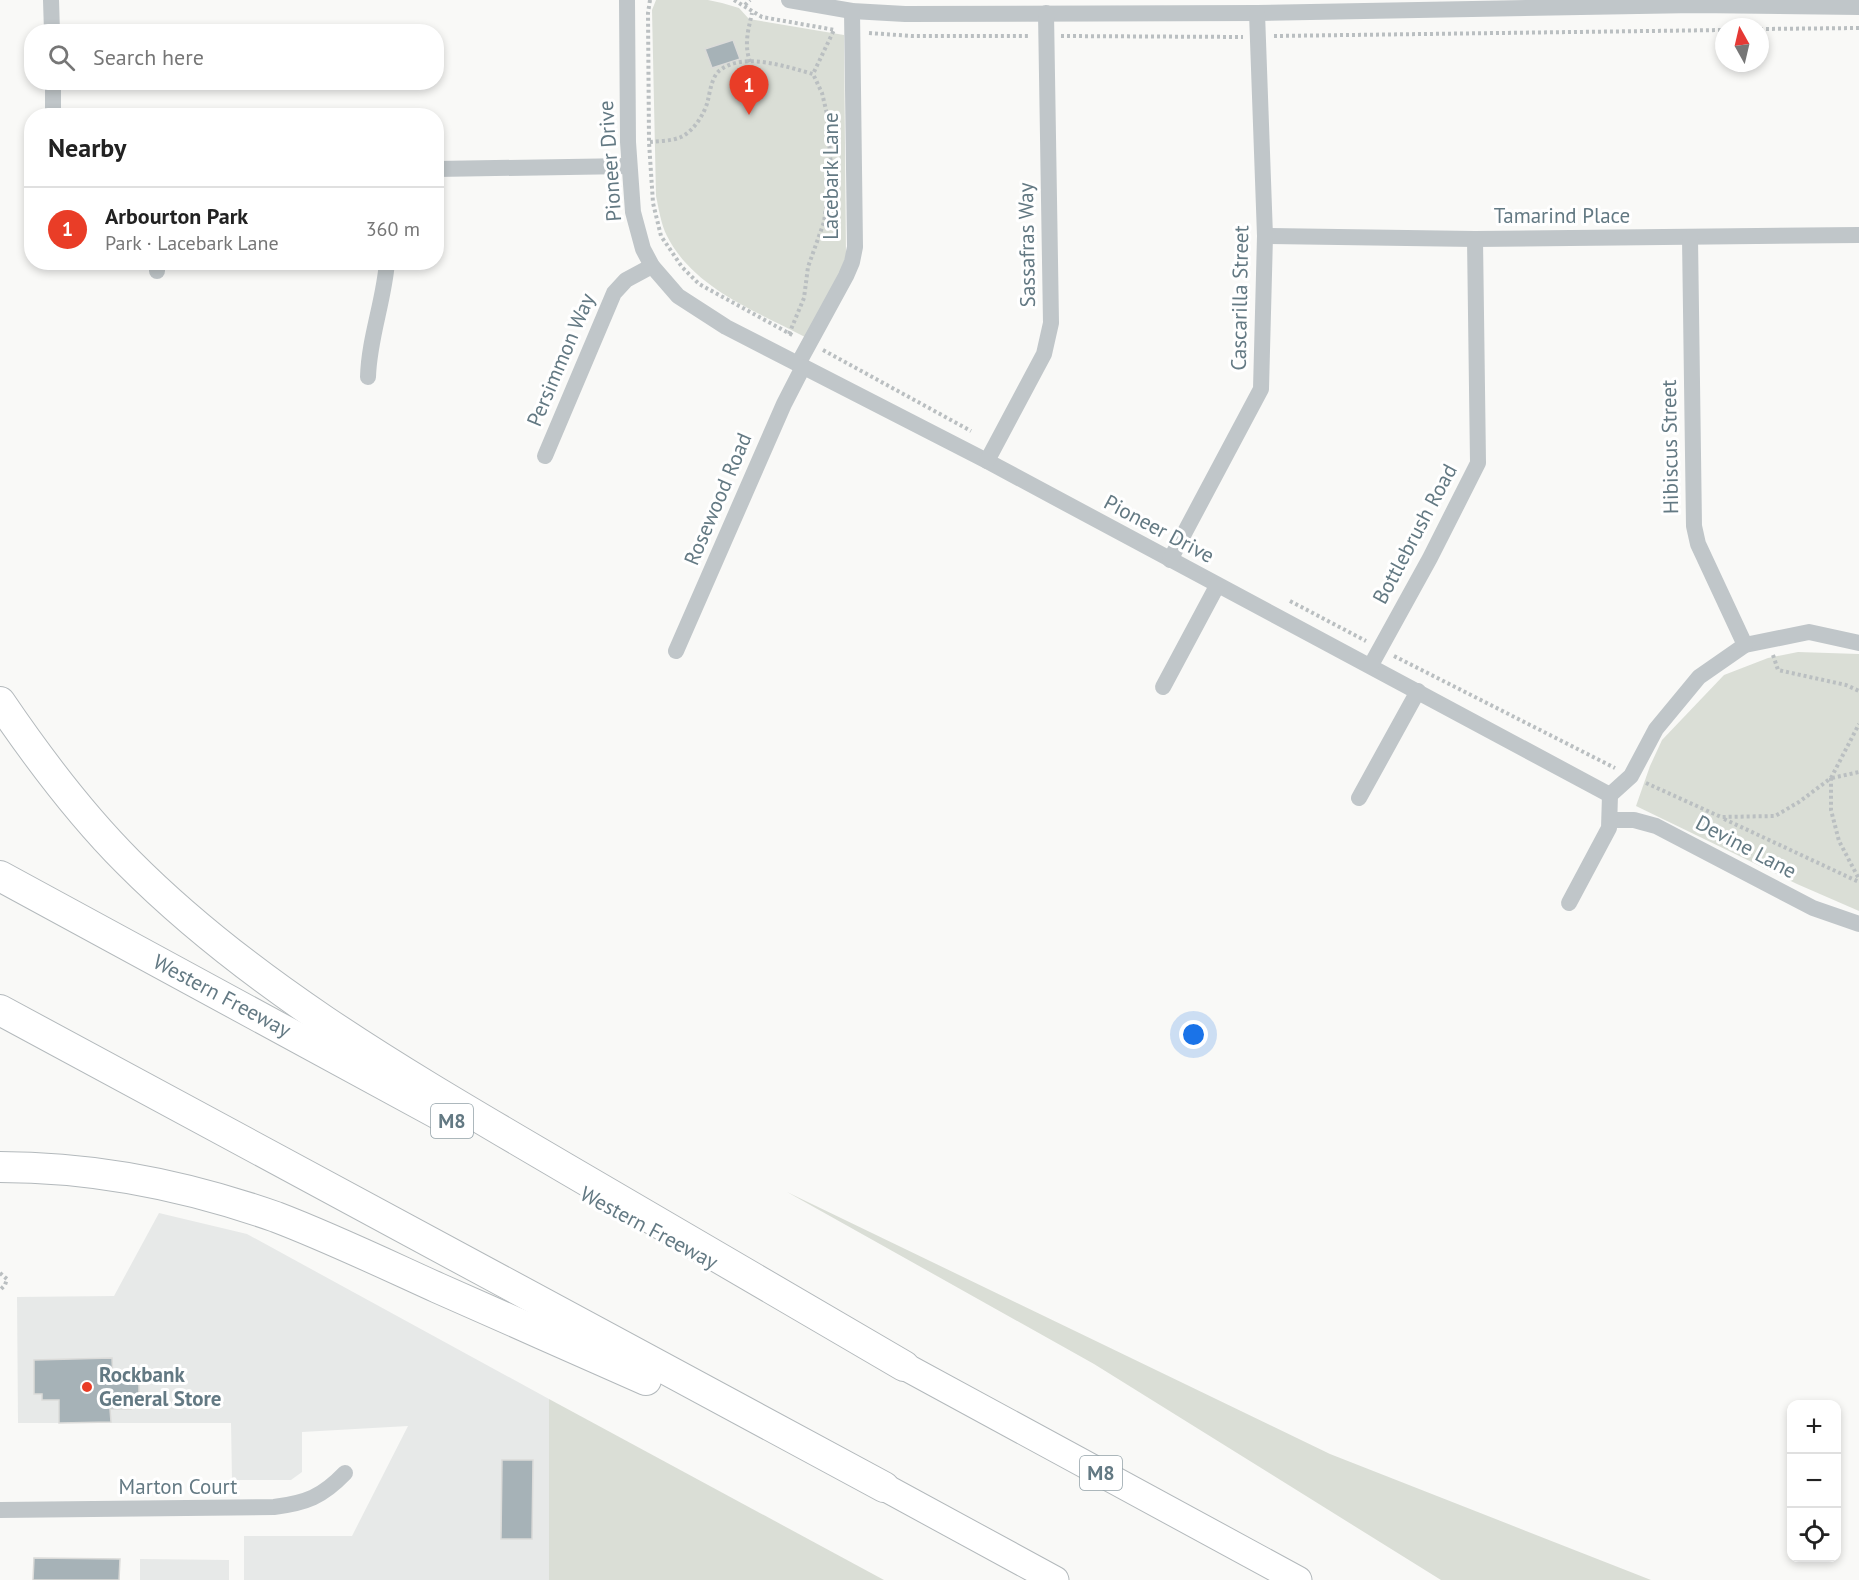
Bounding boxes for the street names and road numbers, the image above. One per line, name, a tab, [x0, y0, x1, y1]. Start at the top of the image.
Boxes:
street label: Pioneer Drive	[592, 100, 627, 222]
street label: Lacebark Lane	[817, 112, 844, 240]
street label: Sassafras Way	[1012, 182, 1041, 308]
street label: Tamarind Place	[1494, 202, 1630, 229]
street label: Cascarilla Street	[1225, 225, 1254, 371]
street label: Persimmon Way	[520, 289, 601, 430]
street label: Hibiscus Street	[1655, 380, 1684, 514]
street label: Rosewood Road	[678, 429, 758, 569]
street label: Bottlebrush Road	[1366, 459, 1463, 608]
street label: Pioneer Drive	[1099, 488, 1219, 569]
street label: Devine Lane	[1691, 809, 1801, 884]
street label: Western Freeway	[149, 948, 296, 1043]
road number: M8	[431, 1104, 473, 1138]
street label: Western Freeway	[576, 1180, 723, 1275]
road number: M8	[1080, 1456, 1122, 1490]
street label: Marton Court	[119, 1473, 237, 1500]

